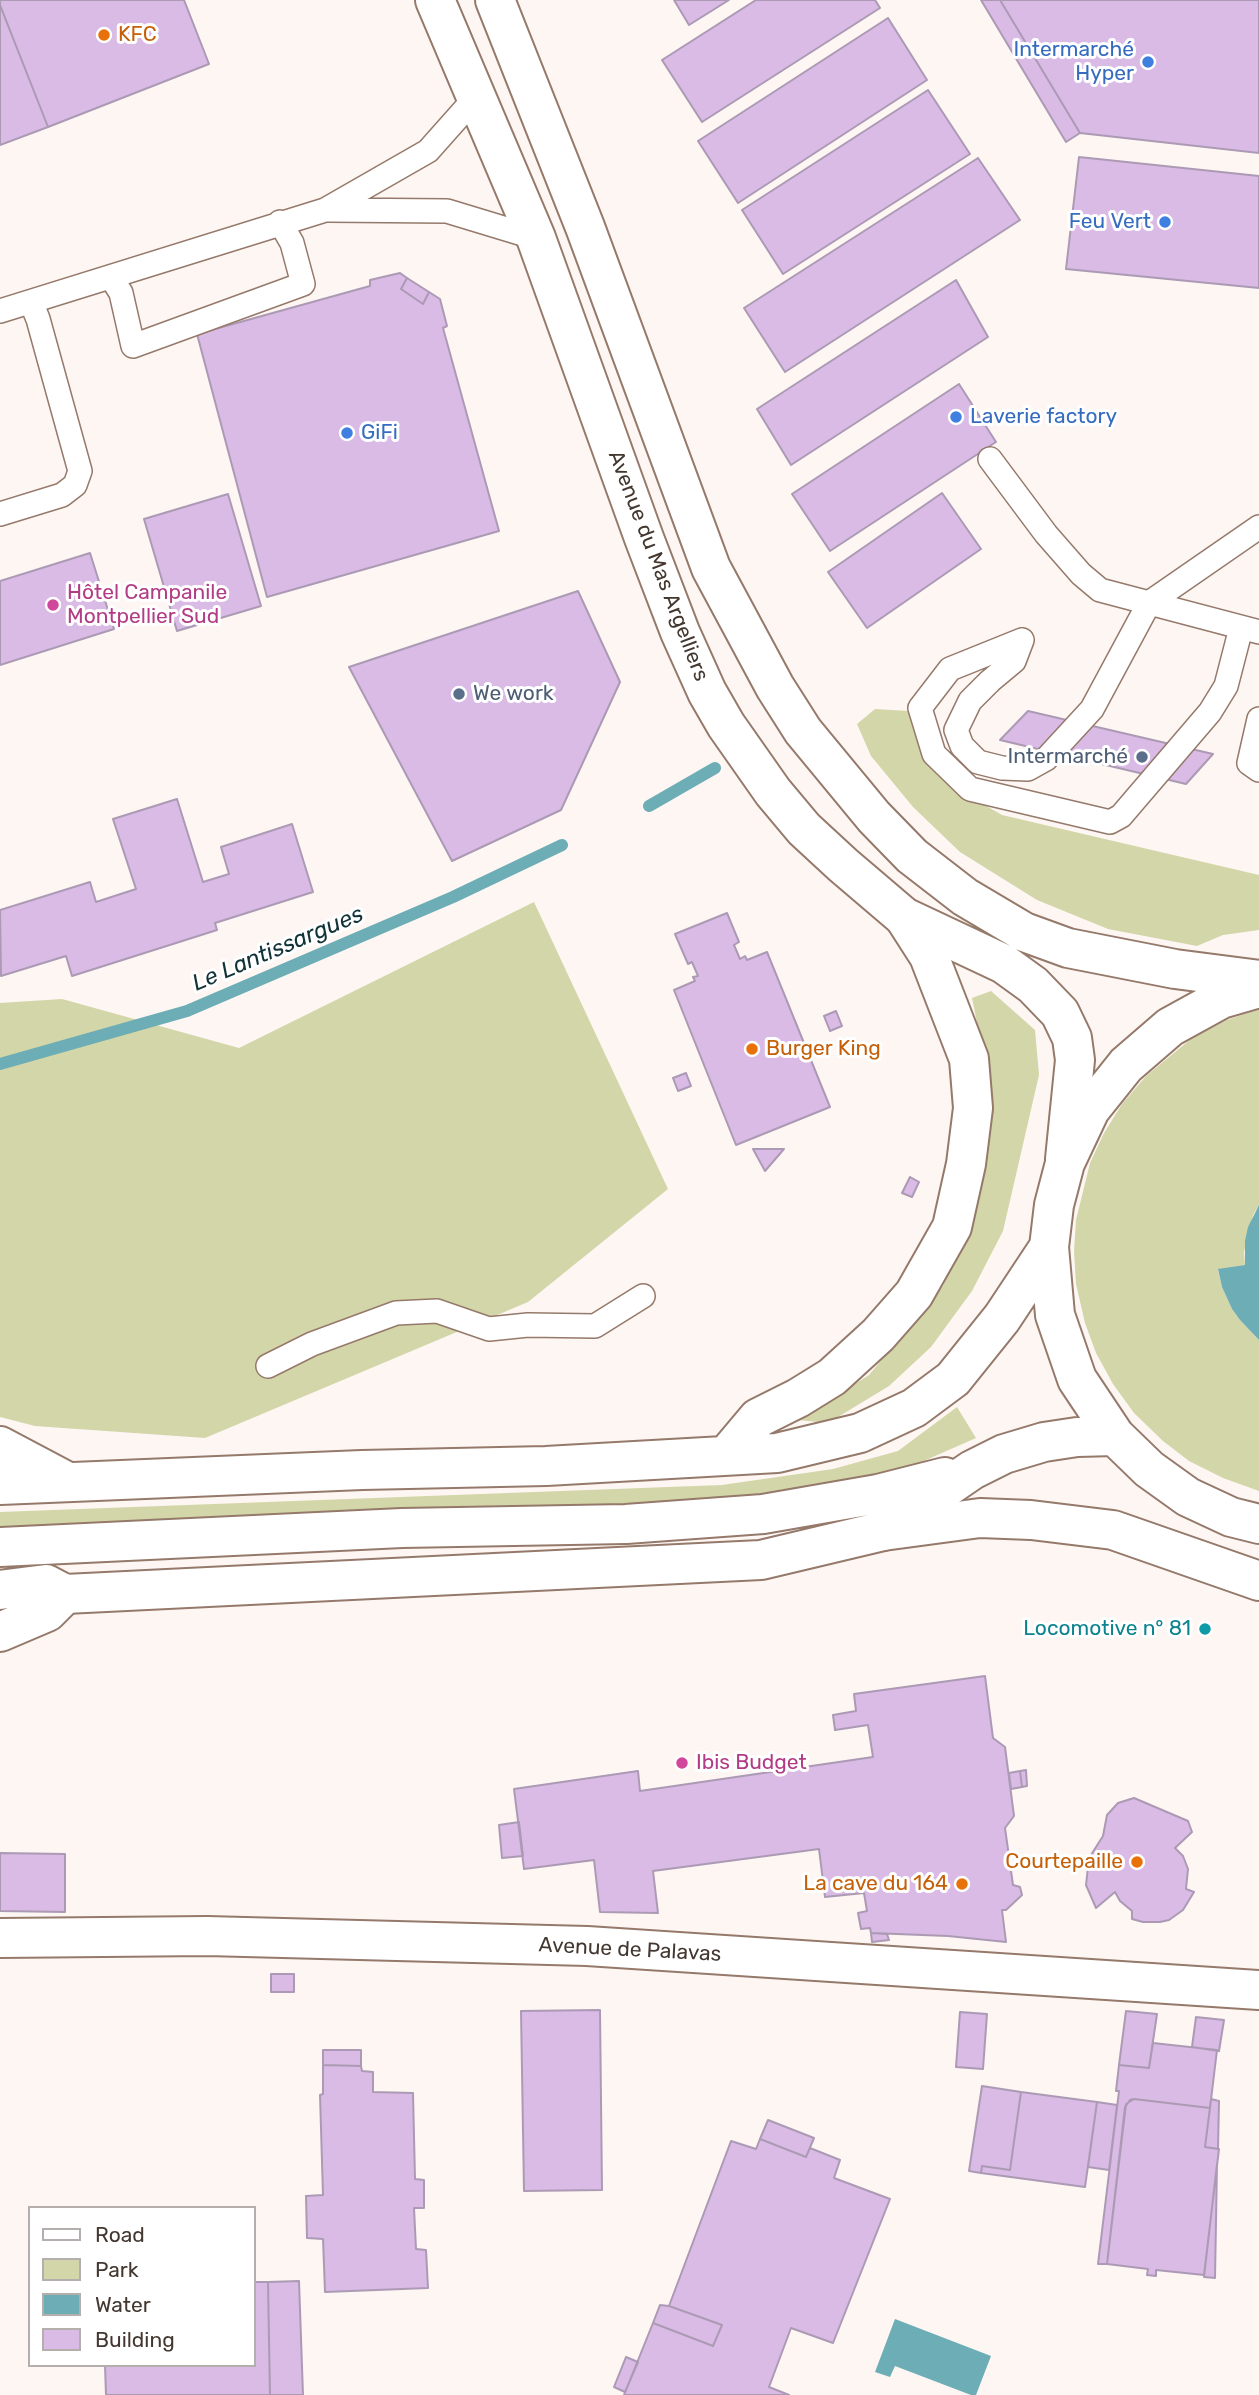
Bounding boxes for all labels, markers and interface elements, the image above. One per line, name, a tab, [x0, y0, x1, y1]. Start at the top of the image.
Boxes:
place label: KFC	[118, 22, 157, 48]
marker: KFC	[96, 27, 112, 43]
place label: Intermarché Hyper	[1014, 37, 1134, 87]
marker: Intermarché Hyper	[1140, 54, 1156, 70]
place label: Feu Vert	[1069, 209, 1151, 235]
marker: Feu Vert	[1157, 214, 1173, 230]
place label: Laverie factory	[970, 404, 1117, 430]
marker: Laverie factory	[948, 409, 964, 425]
place label: GiFi	[361, 420, 398, 446]
marker: GiFi	[339, 425, 355, 441]
street label: Avenue du Mas Argelliers	[602, 447, 714, 685]
place label: Hôtel Campanile Montpellier Sud	[67, 580, 227, 630]
marker: Hôtel Campanile Montpellier Sud	[45, 597, 61, 613]
place label: We work	[473, 681, 554, 707]
marker: We work	[451, 686, 467, 702]
place label: Intermarché	[1008, 744, 1128, 770]
marker: Intermarché	[1134, 749, 1150, 765]
water label: Le Lantissargues	[188, 901, 368, 997]
place label: Burger King	[766, 1036, 881, 1062]
marker: Burger King	[744, 1041, 760, 1057]
place label: Locomotive n° 81	[1023, 1616, 1191, 1642]
marker: Locomotive n° 81	[1197, 1621, 1213, 1637]
place label: Ibis Budget	[696, 1750, 807, 1776]
marker: Ibis Budget	[674, 1755, 690, 1771]
place label: Courtepaille	[1005, 1849, 1123, 1875]
marker: Courtepaille	[1129, 1854, 1145, 1870]
place label: La cave du 164	[803, 1871, 948, 1897]
marker: La cave du 164	[954, 1876, 970, 1892]
street label: Avenue de Palavas	[538, 1933, 722, 1967]
legend	[28, 2206, 256, 2367]
text: Road	[95, 2222, 145, 2247]
text: Park	[95, 2257, 139, 2282]
text: Water	[95, 2292, 151, 2317]
text: Building	[95, 2327, 175, 2352]

